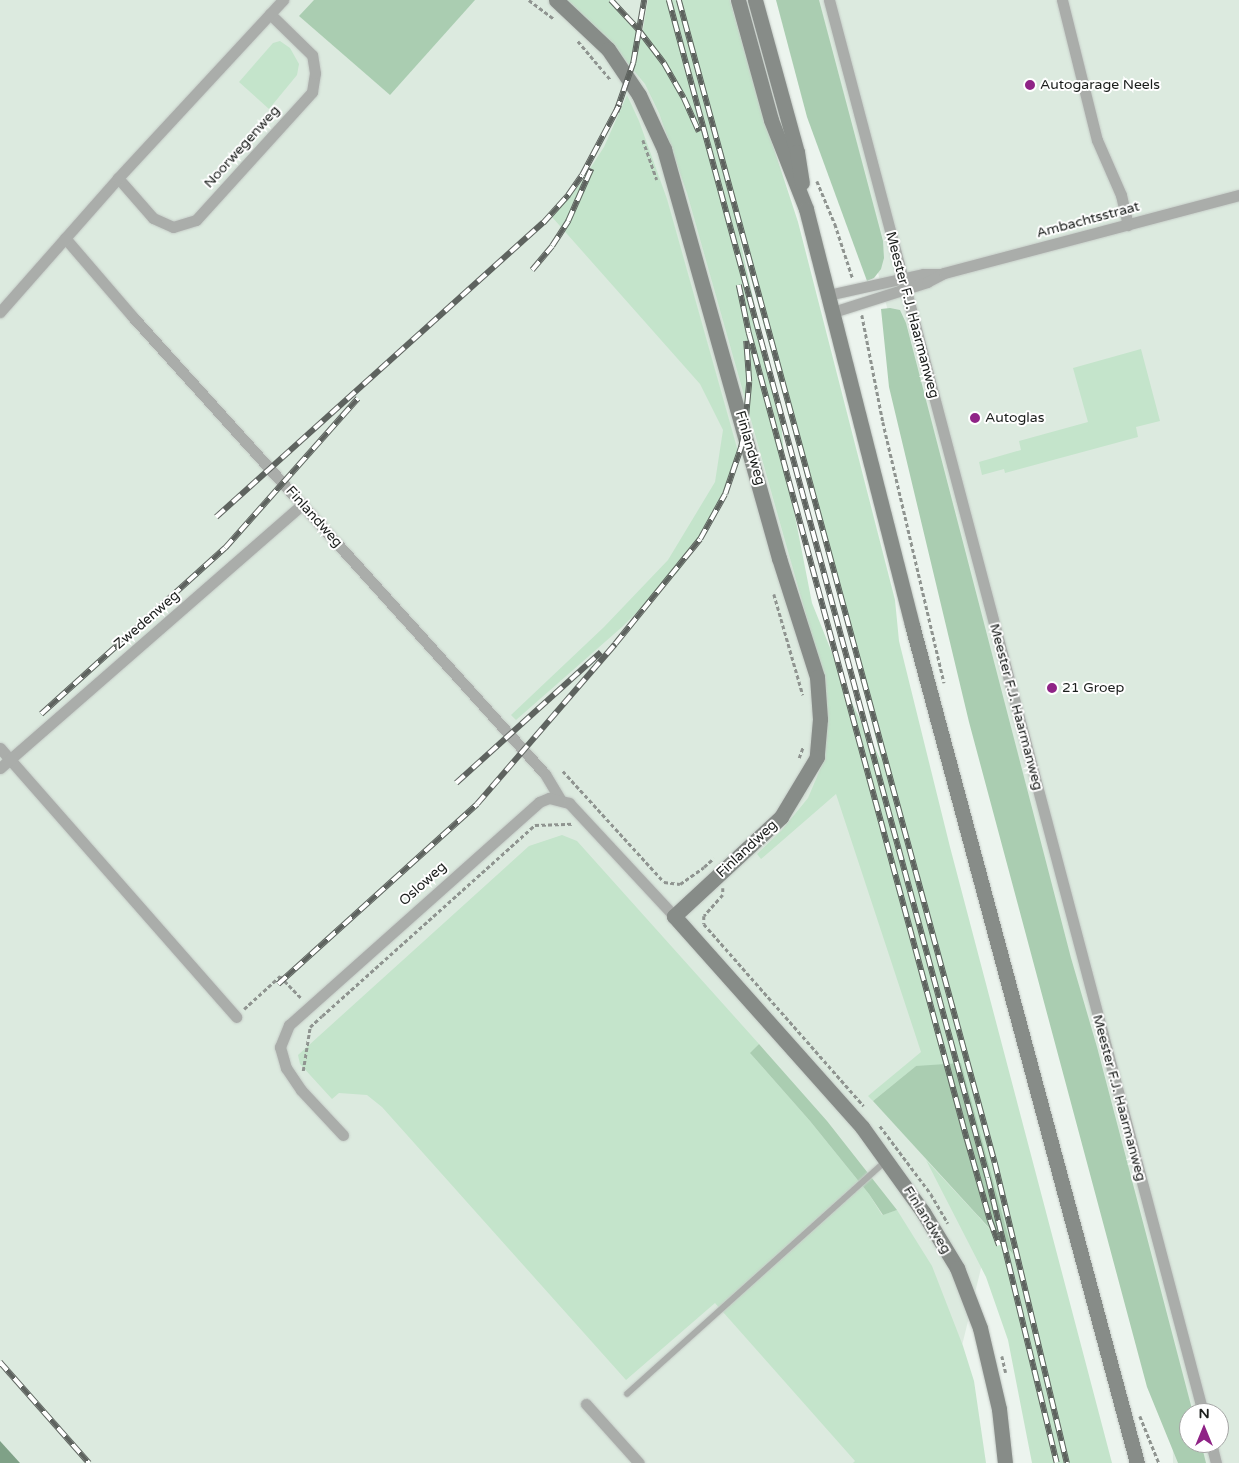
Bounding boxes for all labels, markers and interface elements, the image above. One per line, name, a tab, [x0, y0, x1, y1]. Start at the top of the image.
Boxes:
place label: Autogarage Neels	[1040, 77, 1160, 93]
marker: Autogarage Neels	[1024, 79, 1036, 91]
street label: Noorwegenweg	[201, 102, 283, 192]
street label: Ambachtsstraat	[1035, 198, 1141, 242]
street label: Meester F.J. Haarmanweg	[882, 230, 942, 400]
street label: Finlandweg	[731, 409, 769, 487]
place label: Autoglas	[985, 410, 1044, 426]
marker: Autoglas	[969, 412, 981, 424]
street label: Finlandweg	[282, 483, 346, 551]
street label: Zwedenweg	[111, 587, 183, 653]
street label: Meester F.J. Haarmanweg	[986, 622, 1046, 792]
place label: 21 Groep	[1062, 680, 1124, 696]
marker: 21 Groep	[1046, 682, 1058, 694]
street label: Finlandweg	[713, 817, 781, 881]
street label: Osloweg	[396, 858, 450, 910]
street label: Meester F.J. Haarmanweg	[1089, 1013, 1149, 1183]
street label: Finlandweg	[900, 1183, 954, 1257]
north arrow	[1179, 1403, 1229, 1453]
text: N	[1198, 1405, 1210, 1422]

